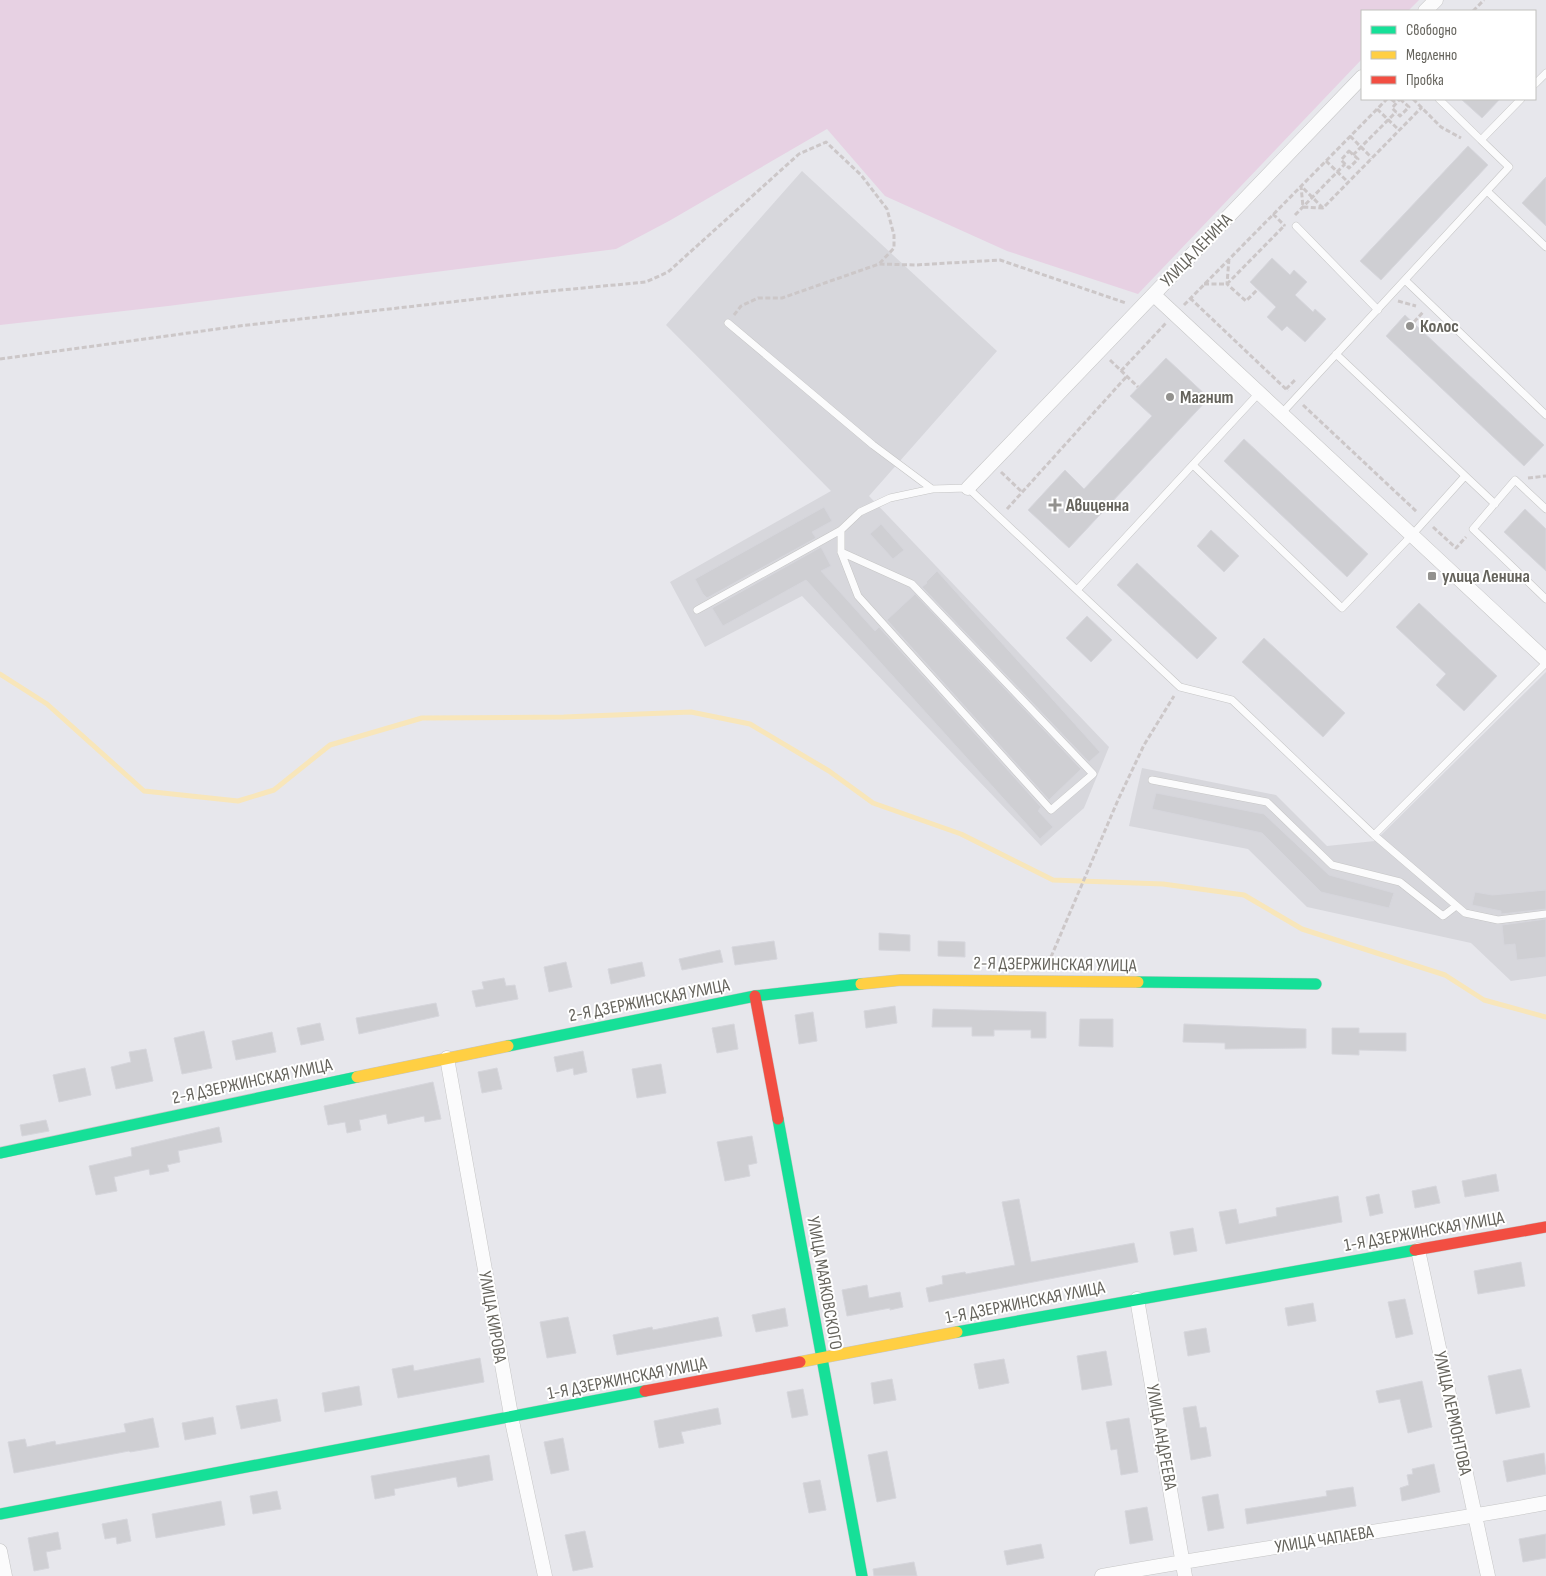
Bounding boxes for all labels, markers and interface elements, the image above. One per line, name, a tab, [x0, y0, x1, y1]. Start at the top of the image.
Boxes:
legend	[1361, 10, 1536, 100]
text: Свободно	[1406, 21, 1457, 40]
text: Медленно	[1406, 46, 1457, 65]
text: Пробка	[1406, 71, 1444, 90]
street label: УЛИЦА ЛЕНИНА	[1156, 209, 1237, 291]
place label: Колос	[1420, 316, 1459, 337]
marker: Колос	[1404, 320, 1416, 332]
place label: Магнит	[1180, 387, 1234, 408]
marker: Магнит	[1164, 391, 1176, 403]
place label: Авиценна	[1065, 495, 1129, 516]
marker: Авиценна	[1048, 498, 1062, 512]
place label: улица Ленина	[1442, 566, 1530, 587]
marker: улица Ленина	[1426, 570, 1438, 582]
street label: 2-Я ДЗЕРЖИНСКАЯ УЛИЦА	[973, 953, 1137, 976]
street label: 2-Я ДЗЕРЖИНСКАЯ УЛИЦА	[567, 975, 731, 1026]
street label: 2-Я ДЗЕРЖИНСКАЯ УЛИЦА	[170, 1054, 334, 1109]
street label: 1-Я ДЗЕРЖИНСКАЯ УЛИЦА	[1342, 1207, 1506, 1256]
street label: УЛИЦА МАЯКОВСКОГО	[802, 1215, 847, 1351]
street label: УЛИЦА КИРОВА	[474, 1270, 511, 1365]
street label: 1-Я ДЗЕРЖИНСКАЯ УЛИЦА	[944, 1277, 1107, 1328]
street label: УЛИЦА ЛЕРМОНТОВА	[1429, 1349, 1476, 1477]
street label: 1-Я ДЗЕРЖИНСКАЯ УЛИЦА	[546, 1353, 709, 1404]
street label: УЛИЦА АНДРЕЕВА	[1142, 1383, 1181, 1492]
street label: УЛИЦА ЧАПАЕВА	[1273, 1521, 1375, 1558]

